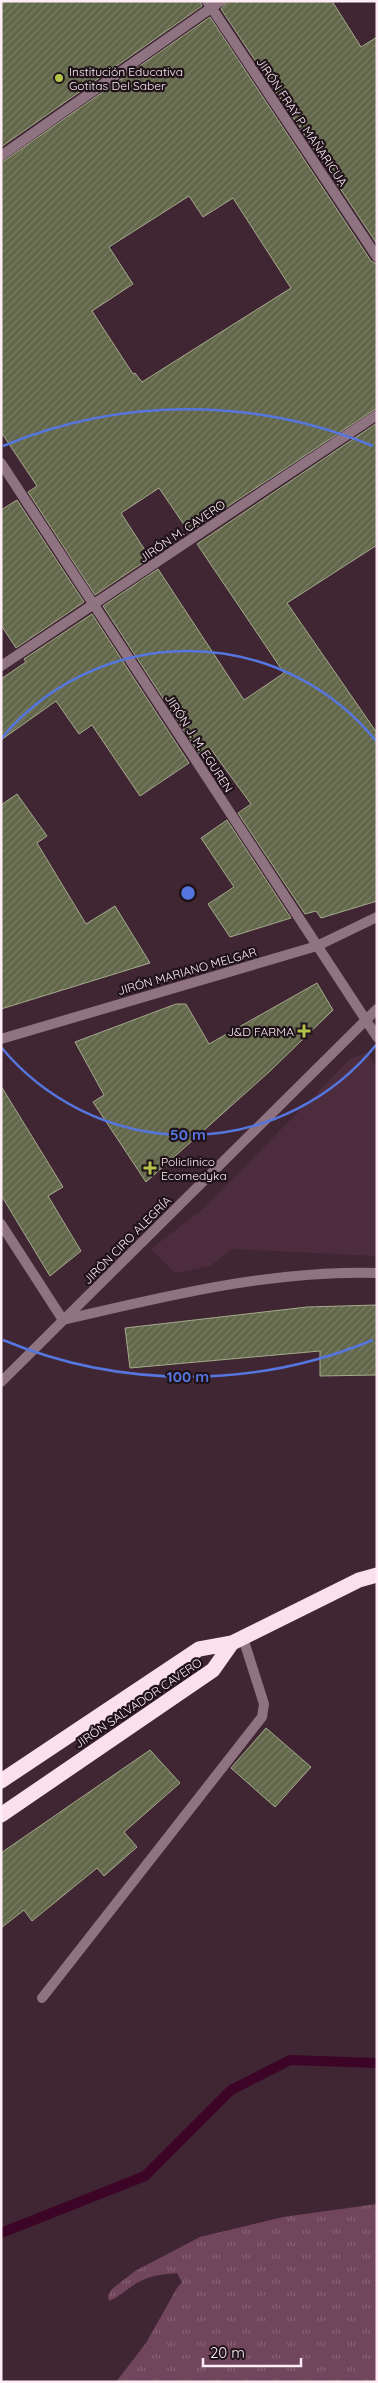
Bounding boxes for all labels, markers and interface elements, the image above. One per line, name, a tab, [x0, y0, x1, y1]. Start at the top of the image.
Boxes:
street label: JIRÓN FRAY P. MAÑARICUA	[253, 55, 351, 189]
place label: Institución Educativa Gotitas Del Saber	[69, 64, 183, 93]
marker: Institución Educativa Gotitas Del Saber	[53, 72, 65, 84]
street label: JIRÓN M. CAVERO	[136, 497, 228, 565]
street label: JIRÓN J. M. EGUREN	[162, 691, 236, 795]
centre of rings	[179, 884, 197, 902]
street label: JIRÓN MARIANO MELGAR	[116, 944, 258, 998]
place label: J&D FARMA	[227, 1024, 294, 1039]
marker: J&D FARMA	[298, 1025, 310, 1037]
text: 50 m	[170, 1125, 206, 1144]
place label: Policlinico Ecomedyka	[161, 1154, 227, 1183]
marker: Policlinico Ecomedyka	[143, 1161, 157, 1175]
street label: JIRÓN CIRO ALEGRÍA	[80, 1193, 174, 1287]
text: 100 m	[167, 1367, 209, 1386]
street label: JIRÓN SALVADOR CAVERO	[72, 1655, 204, 1751]
scale bar	[203, 2336, 300, 2368]
text: 20 m	[210, 2343, 245, 2362]

